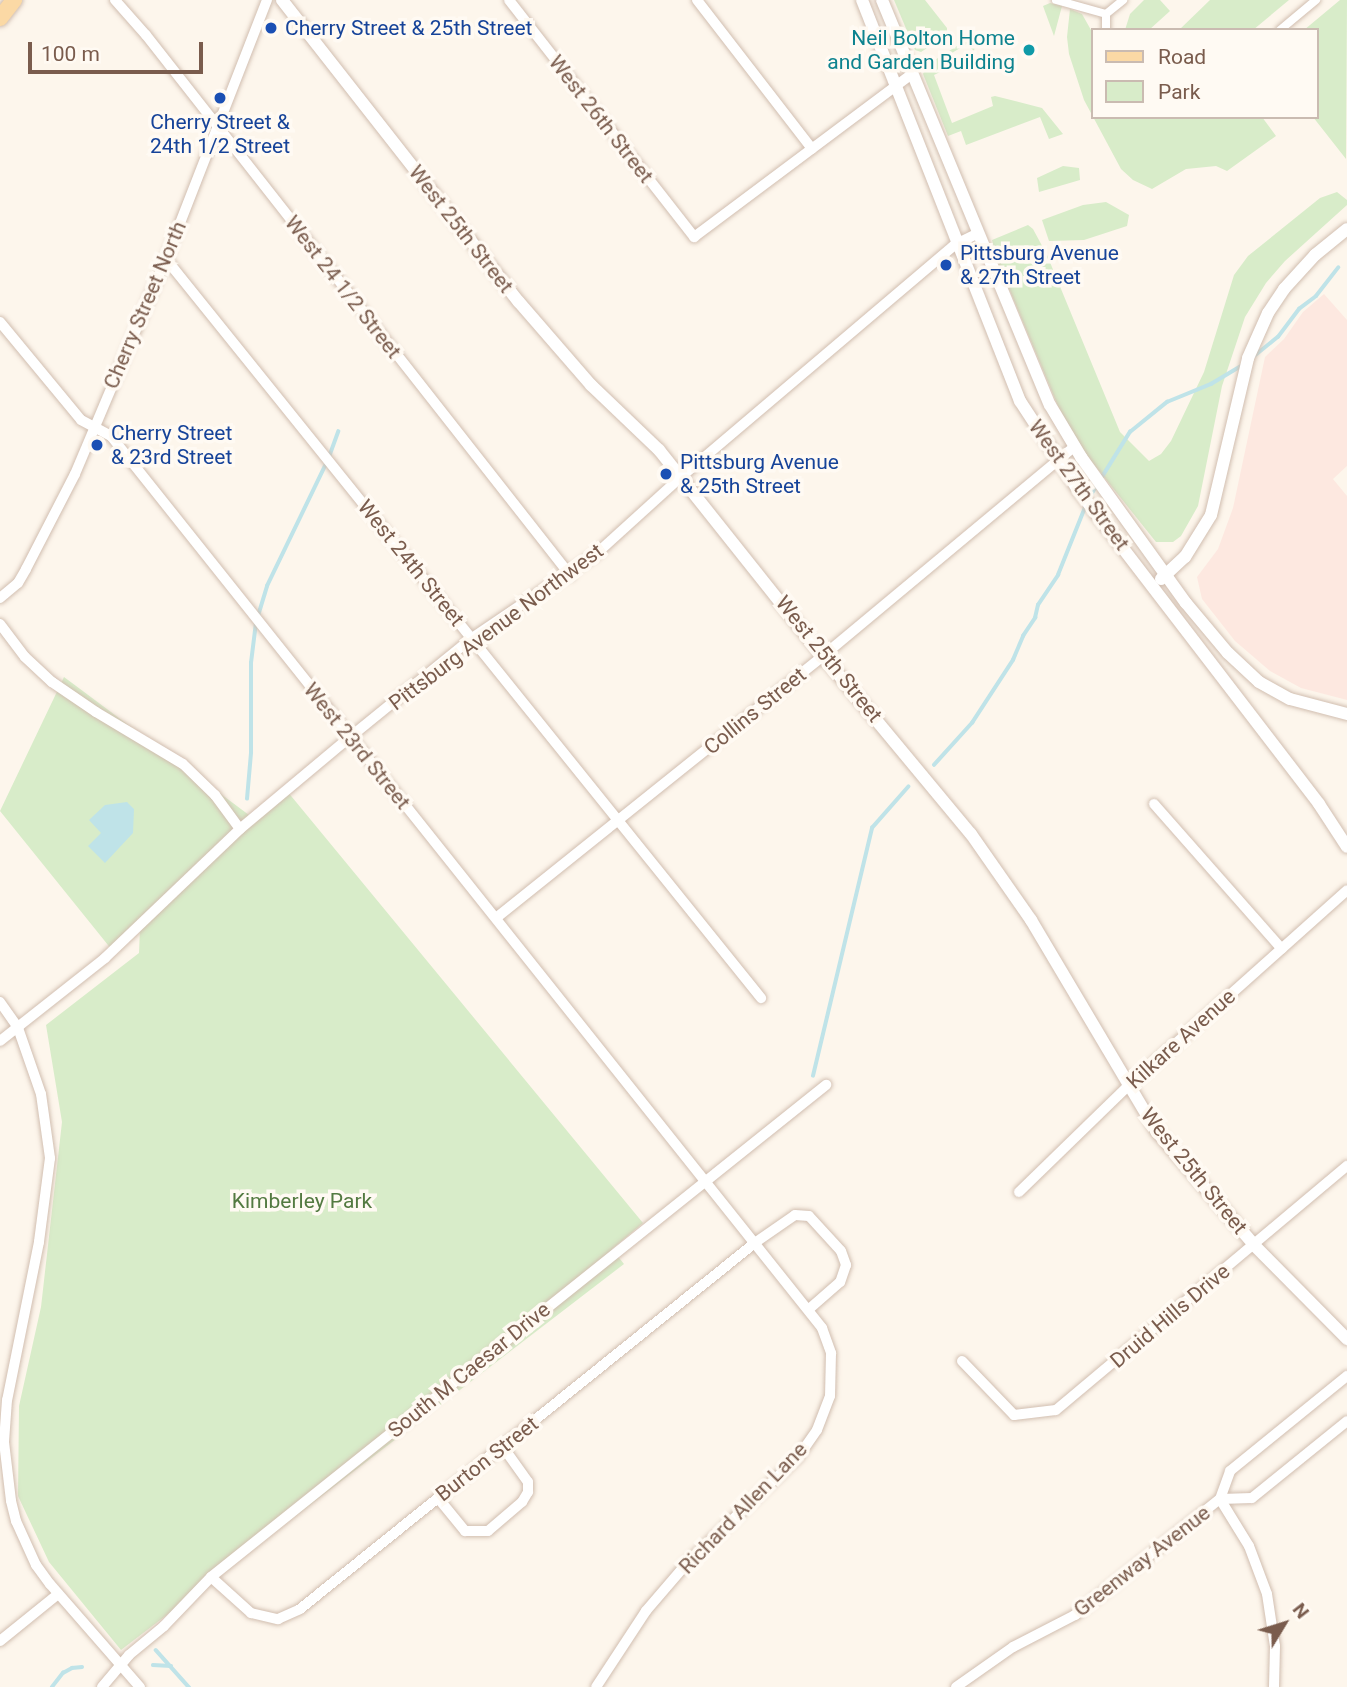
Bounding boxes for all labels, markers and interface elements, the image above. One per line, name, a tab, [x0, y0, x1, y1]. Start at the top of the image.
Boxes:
place label: Cherry Street & 25th Street	[285, 15, 532, 41]
marker: Cherry Street & 25th Street	[263, 20, 279, 36]
place label: Neil Bolton Home and Garden Building	[827, 25, 1015, 75]
scale bar	[32, 28, 206, 72]
legend	[1092, 28, 1319, 119]
text: 100 m	[41, 42, 100, 66]
marker: Neil Bolton Home and Garden Building	[1021, 42, 1037, 58]
text: Road	[1158, 45, 1206, 69]
street label: West 26th Street	[543, 50, 659, 188]
text: Park	[1158, 80, 1200, 104]
marker: Cherry Street & 24th 1/2 Street	[212, 90, 228, 106]
place label: Cherry Street & 24th 1/2 Street	[150, 109, 290, 159]
street label: West 25th Street	[403, 160, 519, 298]
street label: West 24 1/2 Street	[279, 211, 407, 363]
street label: Cherry Street North	[98, 217, 192, 393]
place label: Pittsburg Avenue & 27th Street	[960, 240, 1119, 290]
marker: Pittsburg Avenue & 27th Street	[938, 257, 954, 273]
street label: West 27th Street	[1023, 415, 1135, 555]
place label: Cherry Street & 23rd Street	[111, 420, 232, 470]
marker: Cherry Street & 23rd Street	[89, 437, 105, 453]
place label: Pittsburg Avenue & 25th Street	[680, 449, 839, 499]
marker: Pittsburg Avenue & 25th Street	[658, 466, 674, 482]
street label: West 24th Street	[352, 495, 470, 631]
street label: Pittsburg Avenue Northwest	[384, 538, 608, 716]
street label: West 25th Street	[770, 591, 888, 727]
street label: Collins Street	[699, 662, 811, 760]
street label: West 23rd Street	[298, 678, 416, 814]
street label: Kilkare Avenue	[1122, 984, 1240, 1094]
street label: West 25th Street	[1135, 1103, 1253, 1239]
park label: Kimberley Park	[232, 1188, 372, 1214]
street label: Druid Hills Drive	[1105, 1259, 1235, 1373]
street label: South M Caesar Drive	[383, 1297, 555, 1443]
street label: Burton Street	[431, 1411, 543, 1507]
street label: Richard Allen Lane	[674, 1437, 812, 1579]
street label: Greenway Avenue	[1069, 1500, 1215, 1622]
north arrow	[1249, 1589, 1319, 1659]
text: N	[1288, 1598, 1314, 1623]

